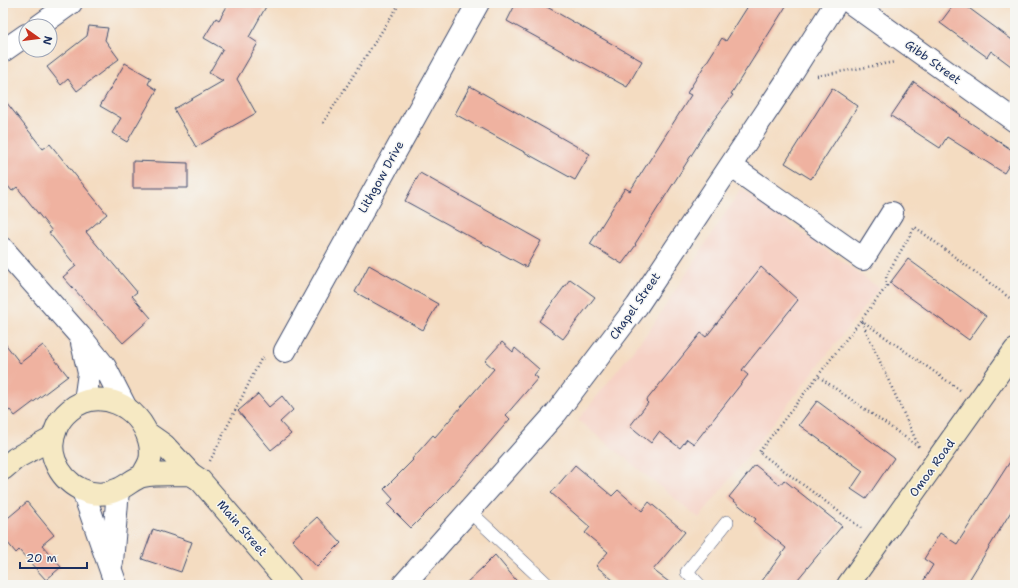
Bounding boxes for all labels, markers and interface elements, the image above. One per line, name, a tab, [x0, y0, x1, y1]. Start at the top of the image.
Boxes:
north arrow	[18, 18, 58, 58]
text: N	[39, 34, 56, 47]
street label: Gibb Street	[902, 36, 964, 88]
street label: Lithgow Drive	[355, 138, 408, 216]
street label: Chapel Street	[606, 269, 664, 343]
street label: Omoa Road	[906, 436, 959, 500]
street label: Main Street	[213, 497, 271, 559]
scale bar	[20, 544, 87, 570]
text: 20 m	[26, 550, 57, 566]

